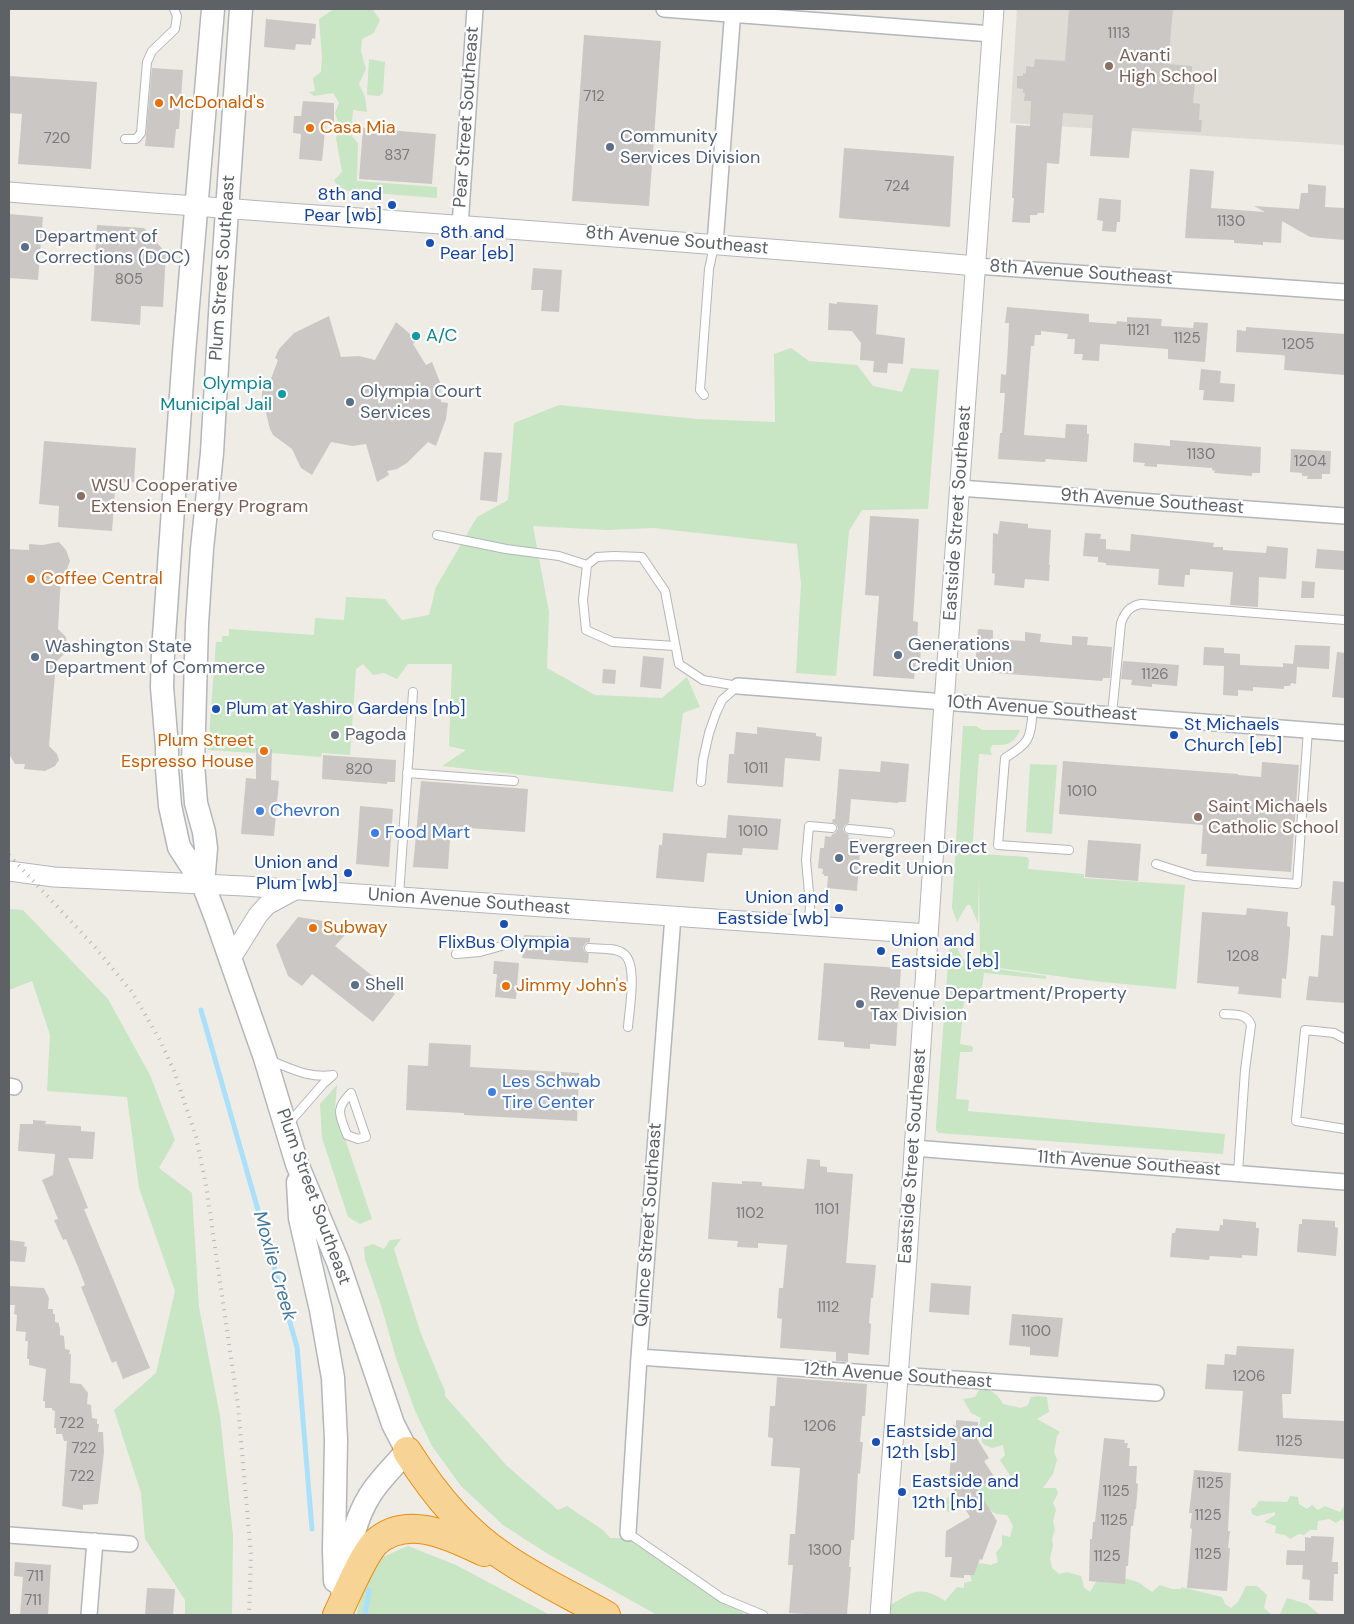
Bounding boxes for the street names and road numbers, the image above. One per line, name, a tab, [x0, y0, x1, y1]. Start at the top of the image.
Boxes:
street label: Pear Street Southeast	[450, 26, 484, 208]
street label: Plum Street Southeast	[206, 175, 240, 361]
street label: 8th Avenue Southeast	[585, 222, 769, 260]
street label: 8th Avenue Southeast	[989, 256, 1173, 290]
street label: Eastside Street Southeast	[940, 405, 976, 621]
street label: 9th Avenue Southeast	[1059, 485, 1245, 519]
street label: 10th Avenue Southeast	[946, 692, 1138, 726]
street label: Union Avenue Southeast	[367, 884, 571, 920]
street label: Eastside Street Southeast	[895, 1048, 931, 1264]
street label: Plum Street Southeast	[271, 1106, 355, 1288]
street label: Quince Street Southeast	[631, 1122, 667, 1328]
street label: 11th Avenue Southeast	[1037, 1147, 1221, 1181]
street label: 12th Avenue Southeast	[803, 1359, 993, 1393]

